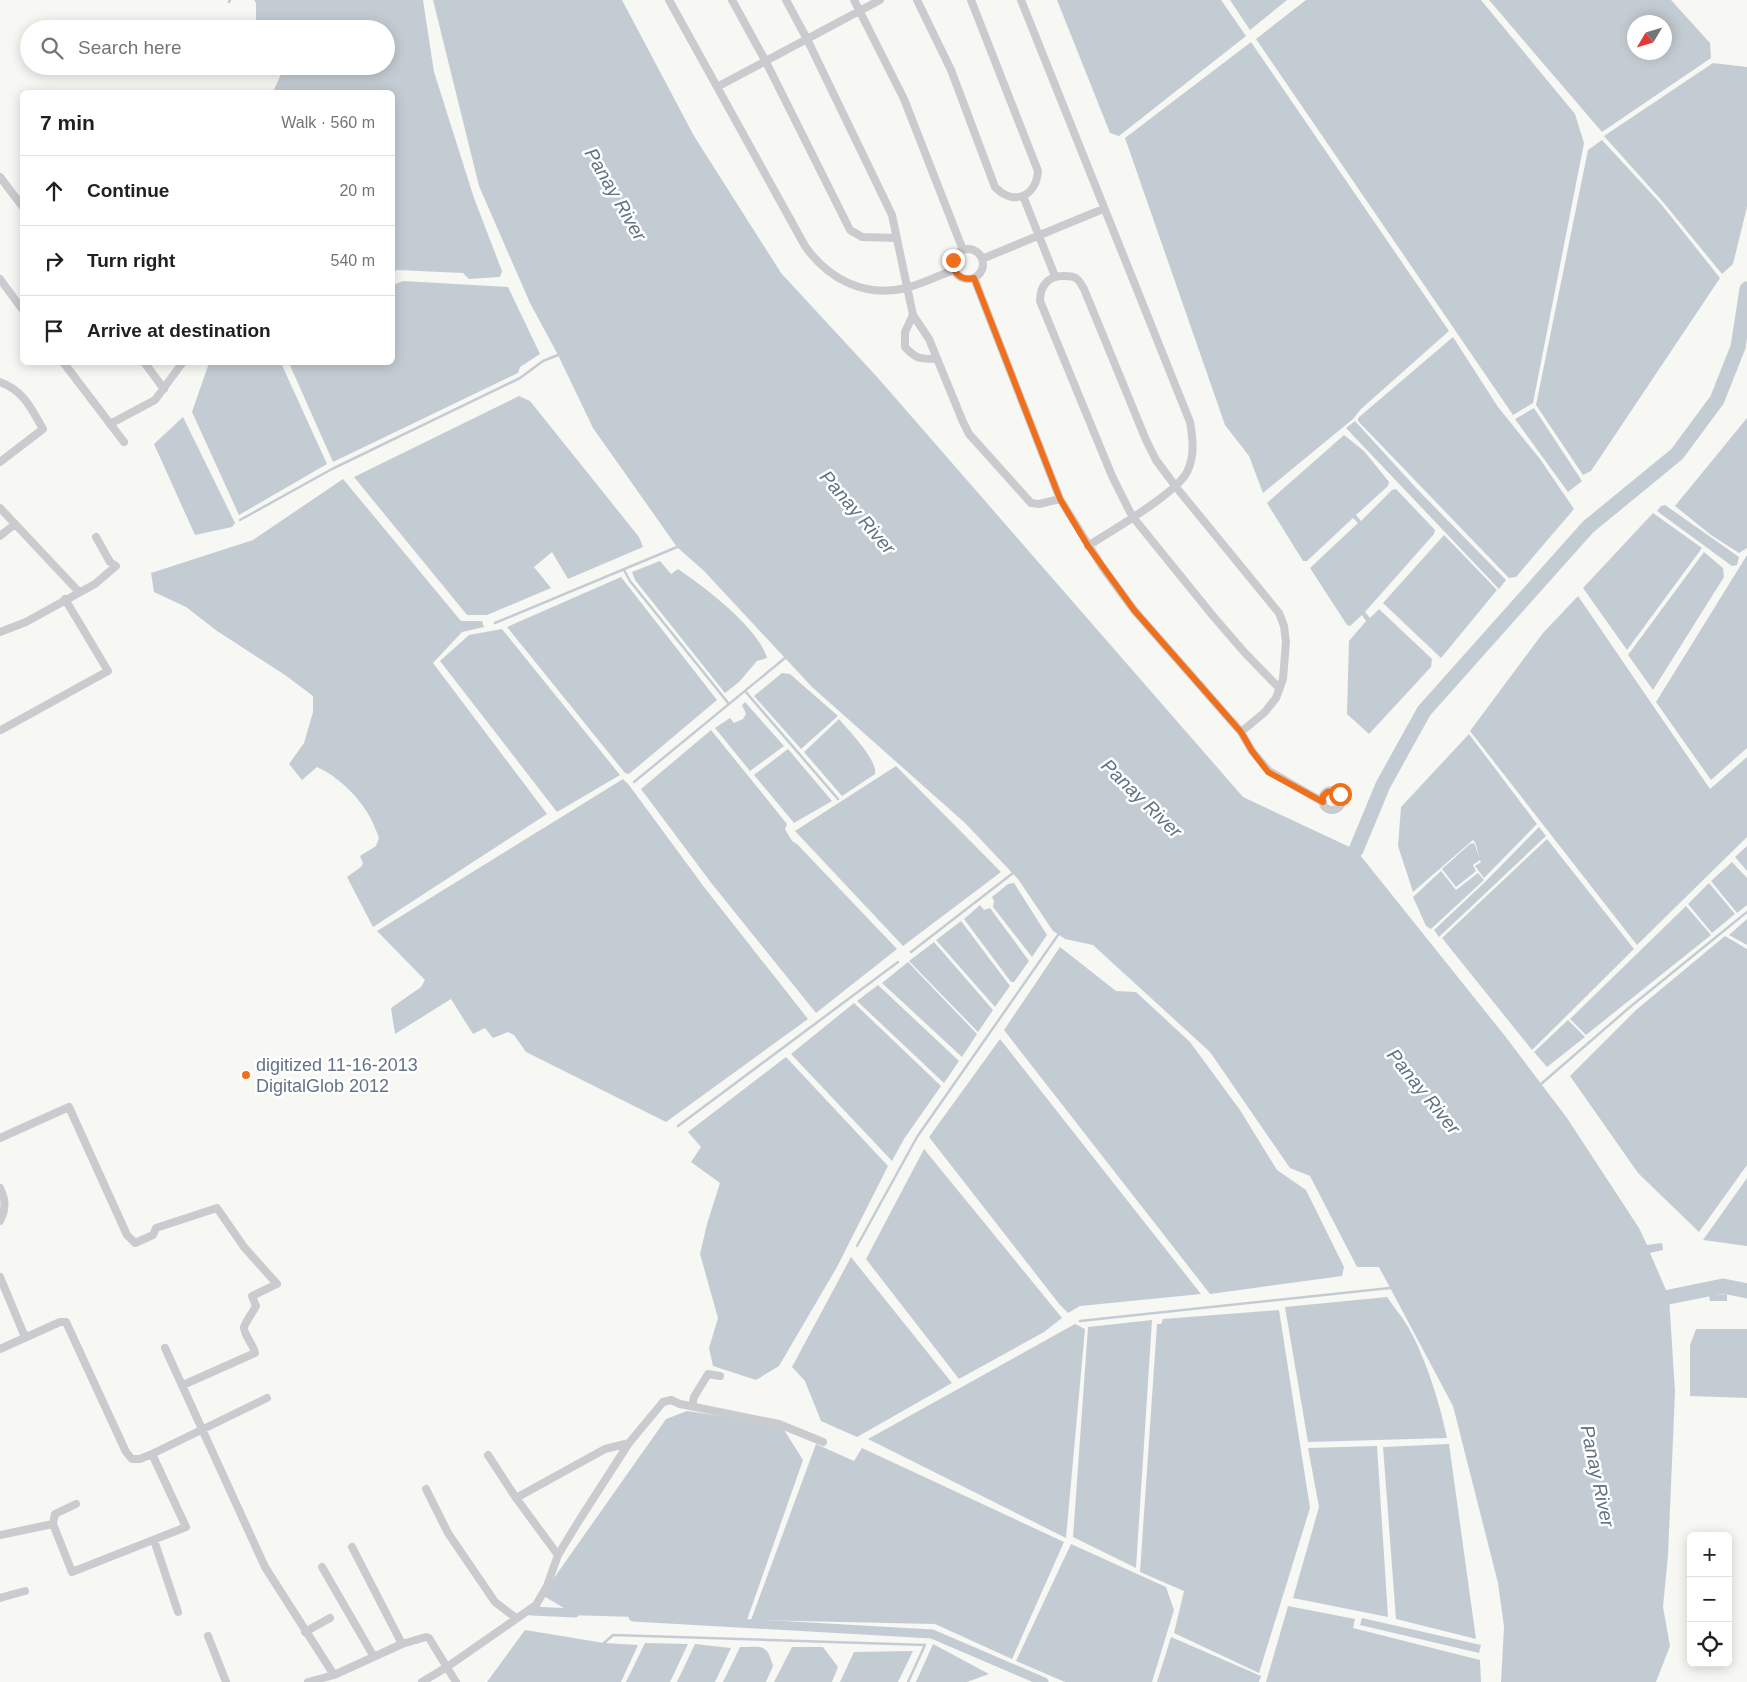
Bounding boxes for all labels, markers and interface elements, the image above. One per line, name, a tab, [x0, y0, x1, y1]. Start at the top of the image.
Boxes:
north arrow	[1627, 15, 1672, 60]
search box	[20, 20, 395, 75]
icon: search	[38, 34, 66, 62]
text: Search here	[78, 37, 182, 58]
text: 7 min	[40, 111, 95, 134]
text: Walk · 560 m	[281, 114, 375, 131]
water label: Panay River	[581, 144, 651, 245]
icon: ahead	[40, 177, 68, 205]
text: Continue	[87, 180, 169, 201]
text: 20 m	[339, 182, 375, 199]
icon: right	[40, 247, 68, 275]
route end	[942, 249, 965, 272]
text: Turn right	[87, 250, 175, 271]
text: 540 m	[331, 252, 375, 269]
icon: arrive	[40, 317, 68, 345]
text: Arrive at destination	[87, 320, 271, 341]
water label: Panay River	[816, 466, 900, 559]
water label: Panay River	[1097, 755, 1187, 842]
route start	[1329, 783, 1352, 806]
water label: Panay River	[1383, 1044, 1465, 1139]
place label: digitized 11-16-2013 DigitalGlob 2012	[256, 1055, 418, 1096]
marker: digitized 11-16-2013 DigitalGlob 2012	[240, 1069, 252, 1081]
water label: Panay River	[1576, 1423, 1619, 1530]
map controls	[1687, 1532, 1732, 1667]
button: +	[1687, 1532, 1732, 1577]
button: −	[1687, 1577, 1732, 1622]
button: locate	[1687, 1622, 1732, 1667]

